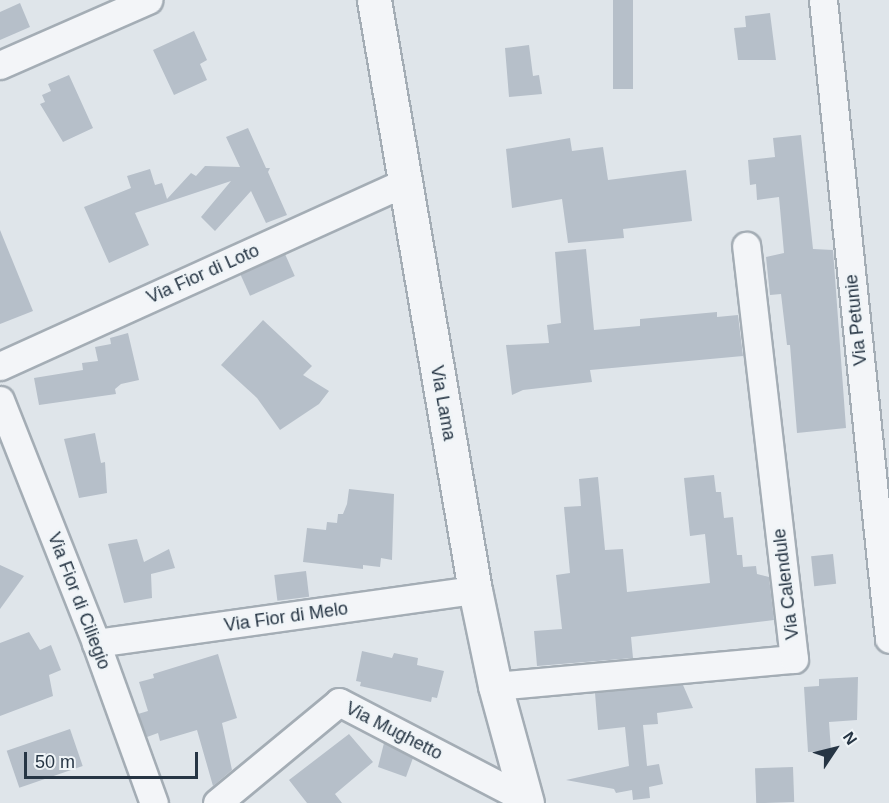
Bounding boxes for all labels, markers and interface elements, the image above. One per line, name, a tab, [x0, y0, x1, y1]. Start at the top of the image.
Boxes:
street label: Via Fior di Loto	[143, 240, 263, 308]
street label: Via Petunie	[840, 273, 872, 367]
street label: Via Lama	[426, 364, 460, 442]
street label: Via Calendule	[768, 527, 804, 641]
street label: Via Fior di Ciliegio	[43, 530, 115, 672]
street label: Via Fior di Melo	[223, 598, 349, 636]
street label: Via Mughetto	[342, 697, 446, 765]
north arrow	[805, 719, 865, 779]
text: N	[840, 729, 860, 748]
scale bar	[27, 740, 201, 778]
text: 50 m	[35, 752, 75, 772]

